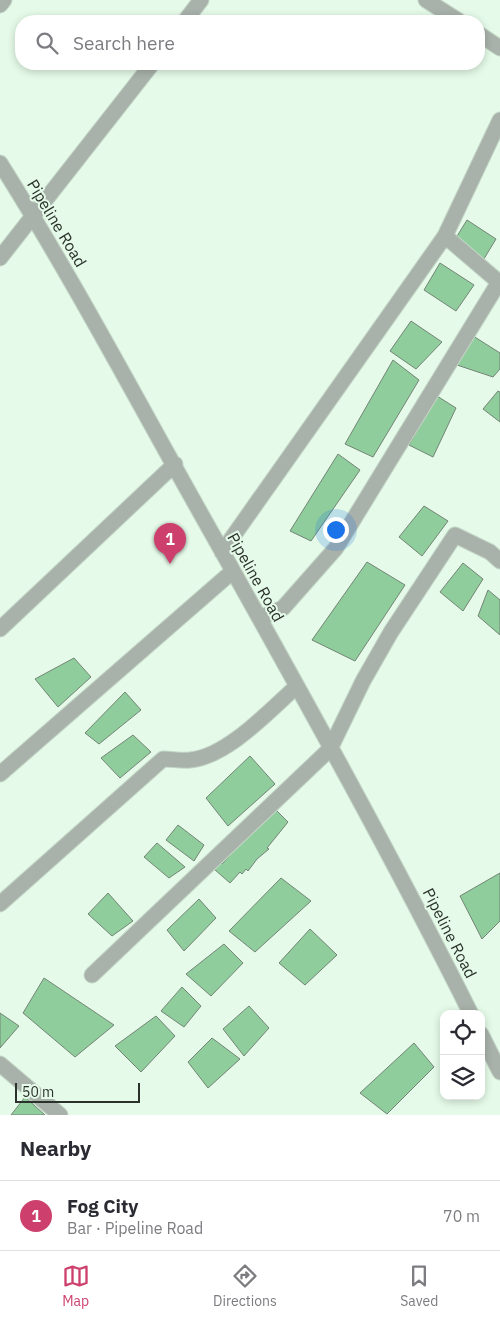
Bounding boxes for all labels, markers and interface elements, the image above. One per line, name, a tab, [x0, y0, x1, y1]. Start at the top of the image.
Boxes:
search box	[15, 15, 485, 70]
icon: search	[33, 29, 61, 57]
text: Search here	[73, 31, 175, 55]
street label: Pipeline Road	[23, 176, 91, 270]
your location	[323, 517, 349, 543]
pin: 1	[154, 523, 186, 564]
street label: Pipeline Road	[223, 529, 289, 625]
street label: Pipeline Road	[419, 885, 481, 981]
map controls	[440, 1010, 485, 1100]
button: locate	[440, 1010, 485, 1055]
button: layers	[440, 1055, 485, 1100]
scale bar	[15, 1080, 140, 1103]
text: 50 m	[22, 1083, 54, 1101]
text: Nearby	[20, 1134, 91, 1162]
text: Fog City	[67, 1194, 138, 1218]
text: 1	[31, 1206, 41, 1226]
text: 70 m	[443, 1206, 480, 1226]
text: Bar · Pipeline Road	[67, 1218, 203, 1238]
tab: Map	[62, 1262, 90, 1310]
tab: Directions	[213, 1262, 277, 1310]
tab: Saved	[400, 1262, 438, 1310]

